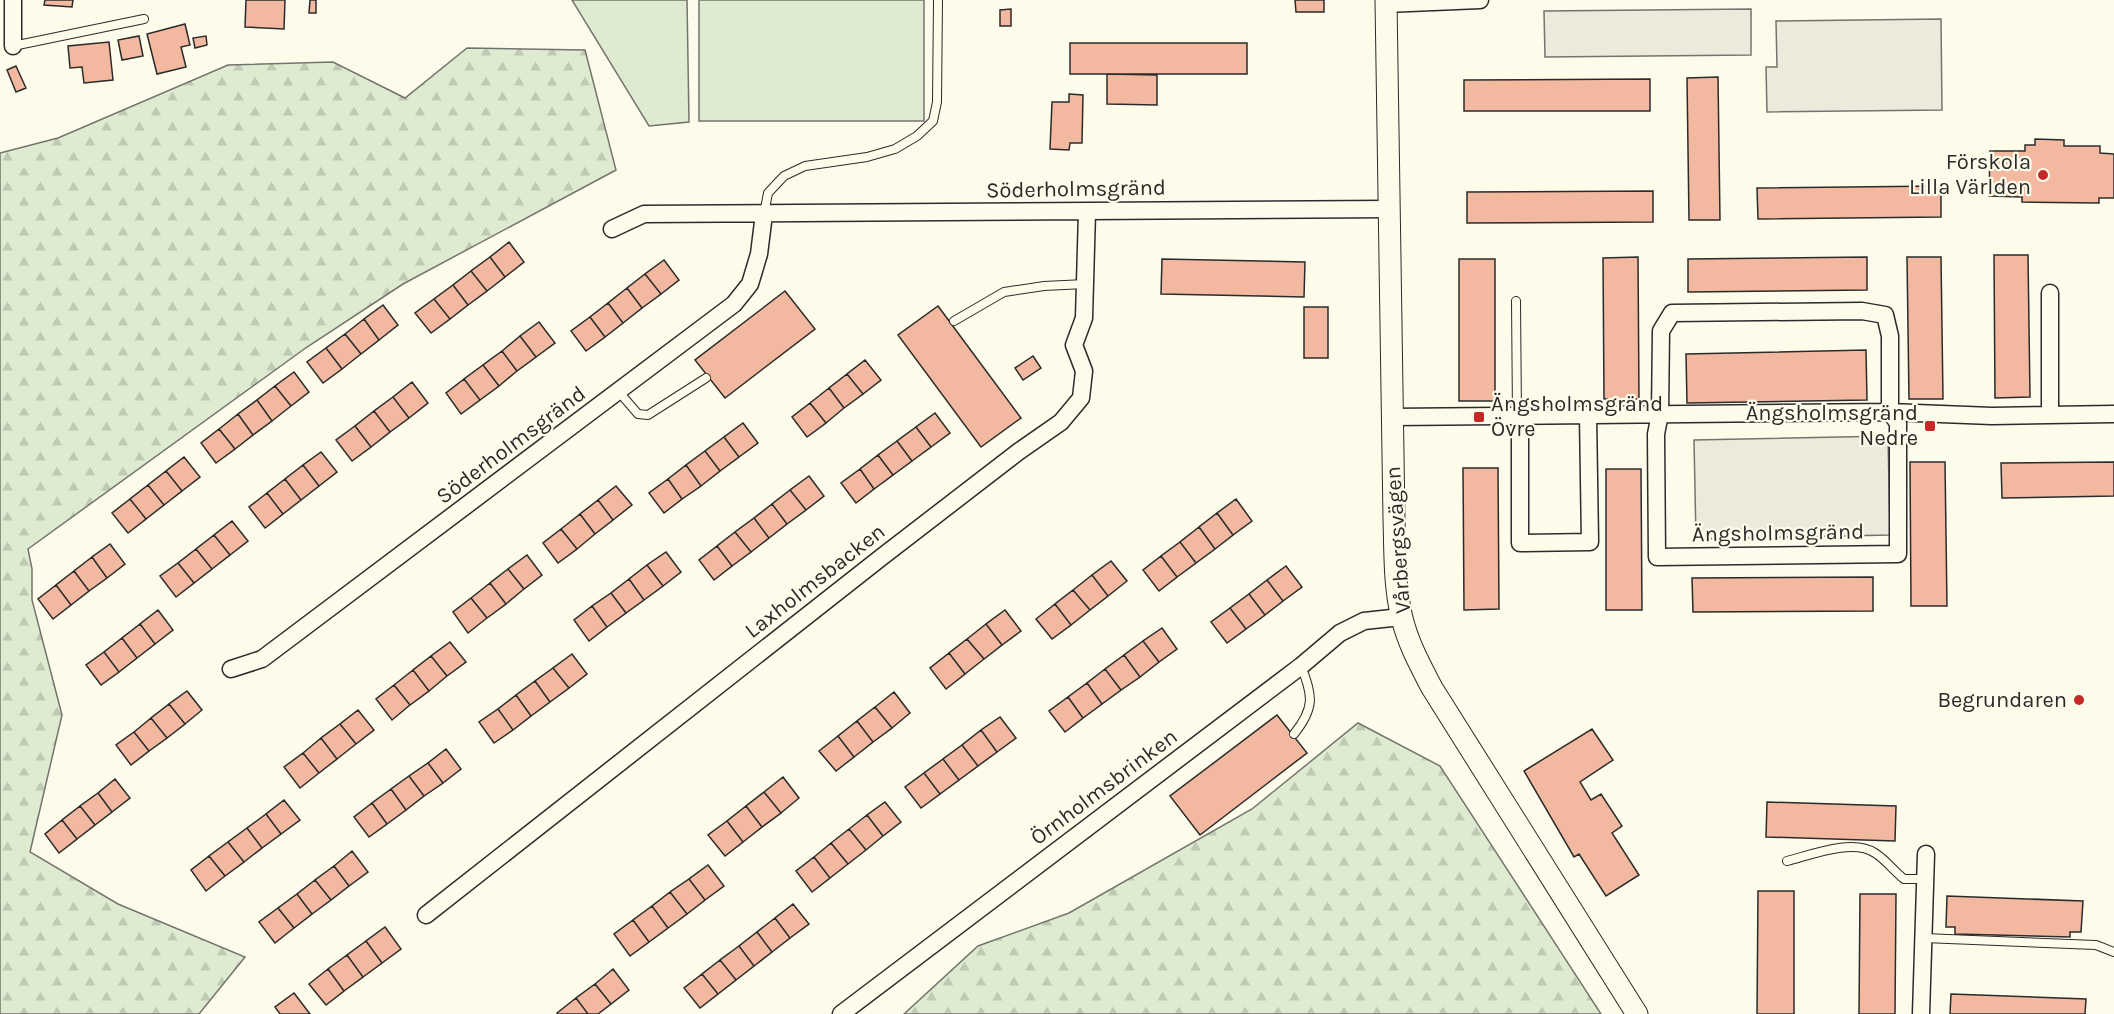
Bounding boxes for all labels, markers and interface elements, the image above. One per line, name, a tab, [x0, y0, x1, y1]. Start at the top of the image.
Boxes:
place label: Förskola Lilla Världen	[1909, 149, 2031, 200]
marker: Förskola Lilla Världen	[2036, 168, 2050, 182]
street label: Söderholmsgränd	[986, 174, 1166, 204]
street label: Söderholmsgränd	[431, 380, 591, 510]
place label: Ängsholmsgränd Övre	[1491, 391, 1663, 442]
place label: Ängsholmsgränd Nedre	[1746, 400, 1918, 451]
marker: Ängsholmsgränd Övre	[1472, 410, 1486, 424]
marker: Ängsholmsgränd Nedre	[1923, 419, 1937, 433]
street label: Vårbergsvägen	[1380, 465, 1416, 615]
street label: Laxholmsbacken	[740, 518, 890, 644]
street label: Ängsholmsgränd	[1692, 518, 1864, 548]
place label: Begrundaren	[1937, 687, 2067, 713]
marker: Begrundaren	[2072, 693, 2086, 707]
street label: Örnholmsbrinken	[1026, 723, 1182, 851]

